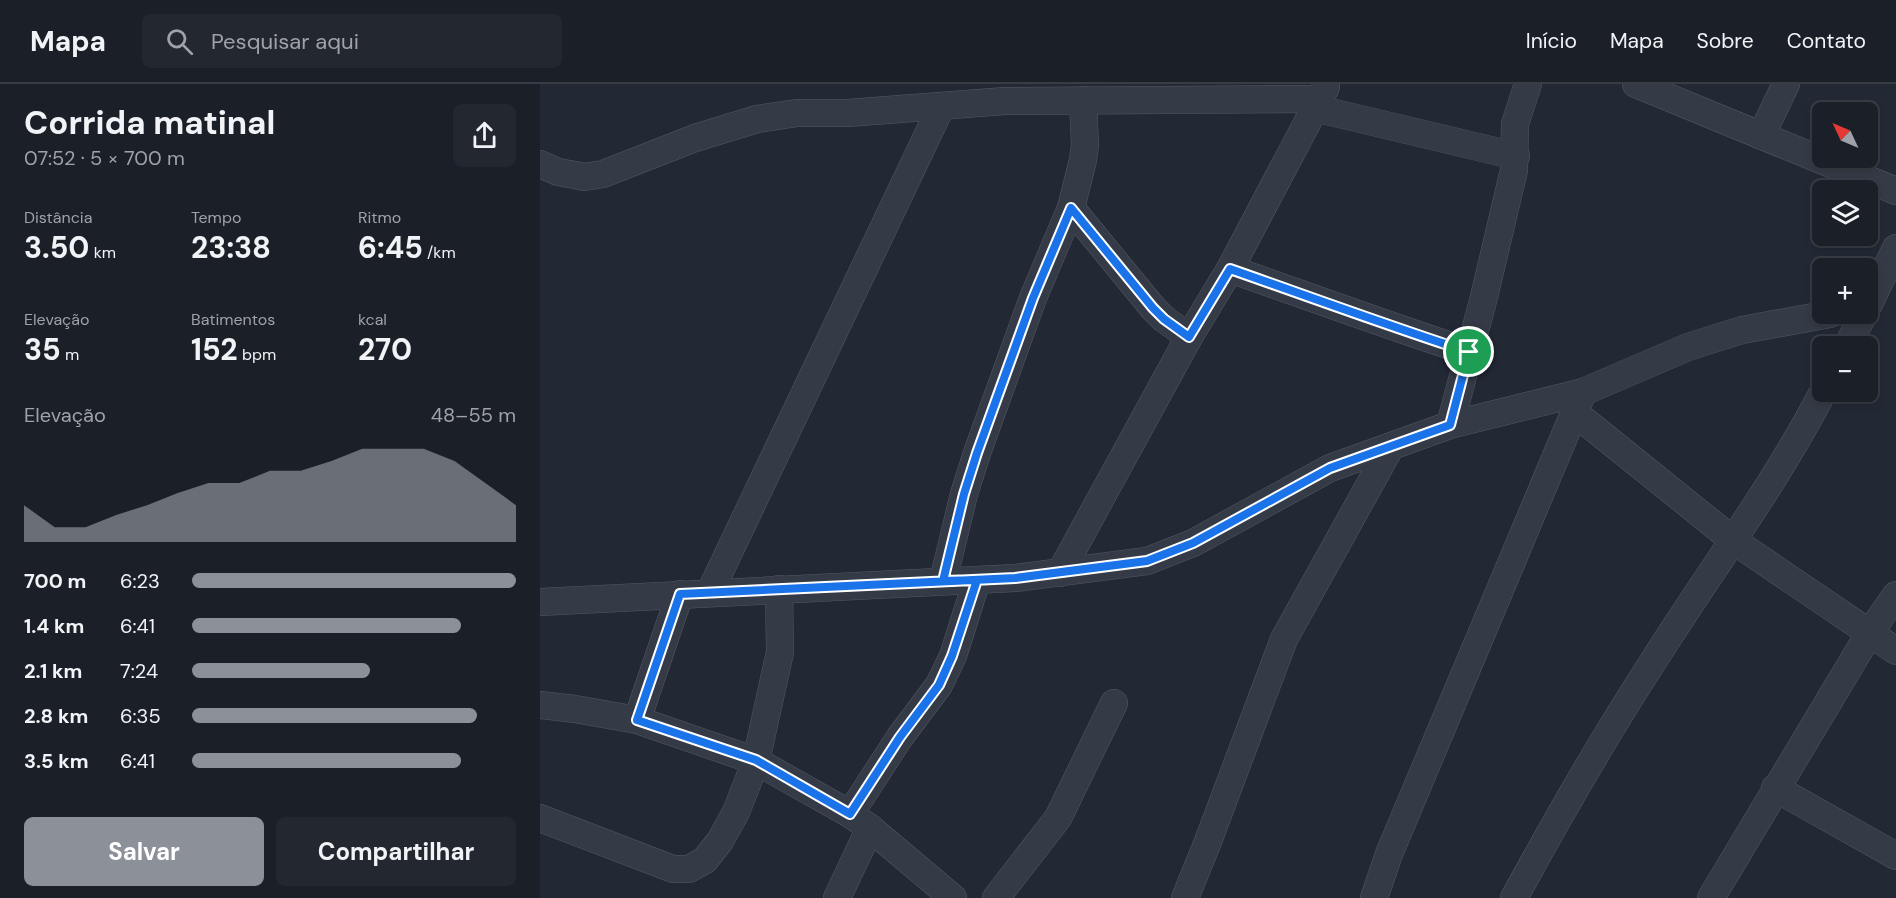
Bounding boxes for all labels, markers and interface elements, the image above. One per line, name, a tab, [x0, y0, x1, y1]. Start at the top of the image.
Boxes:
search box	[142, 14, 562, 68]
text: Mapa	[30, 23, 106, 60]
icon: search	[163, 25, 196, 58]
text: Pesquisar aqui	[211, 27, 359, 56]
text: Início	[1526, 27, 1577, 55]
text: Mapa	[1610, 27, 1664, 55]
text: Sobre	[1697, 27, 1754, 55]
text: Contato	[1787, 27, 1866, 55]
text: Corrida matinal	[24, 101, 275, 144]
north arrow	[1812, 102, 1878, 168]
map controls	[1812, 102, 1878, 402]
button: share	[453, 104, 516, 167]
text: 07:52 · 5 × 700 m	[24, 145, 185, 171]
button: layers	[1812, 180, 1878, 246]
text: Distância	[24, 207, 92, 228]
text: Tempo	[191, 207, 241, 228]
text: Ritmo	[358, 207, 401, 228]
text: 3.50	[24, 228, 89, 267]
text: 23:38	[191, 228, 271, 267]
text: 6:45	[358, 228, 423, 267]
text: km	[89, 242, 116, 263]
text: /km	[423, 242, 456, 263]
button: +	[1812, 258, 1878, 324]
text: Elevação	[24, 309, 89, 330]
text: Batimentos	[191, 309, 275, 330]
text: kcal	[358, 309, 387, 330]
pin	[1443, 326, 1494, 377]
text: 35	[24, 330, 61, 369]
text: 152	[191, 330, 238, 369]
text: 270	[358, 330, 412, 369]
icon: arrive	[1452, 335, 1485, 368]
button: −	[1812, 336, 1878, 402]
text: m	[61, 344, 79, 365]
text: bpm	[238, 344, 276, 365]
text: Elevação	[24, 402, 106, 428]
text: 48–55 m	[431, 402, 516, 428]
text: 700 m	[24, 568, 86, 594]
text: 6:23	[120, 568, 160, 594]
text: 1.4 km	[24, 613, 84, 639]
text: 6:41	[120, 613, 155, 639]
text: 2.1 km	[24, 658, 82, 684]
text: 7:24	[120, 658, 158, 684]
text: 2.8 km	[24, 703, 88, 729]
text: 6:35	[120, 703, 161, 729]
text: 3.5 km	[24, 748, 89, 774]
text: 6:41	[120, 748, 155, 774]
button: Salvar	[24, 817, 264, 886]
button: Compartilhar	[276, 817, 516, 886]

